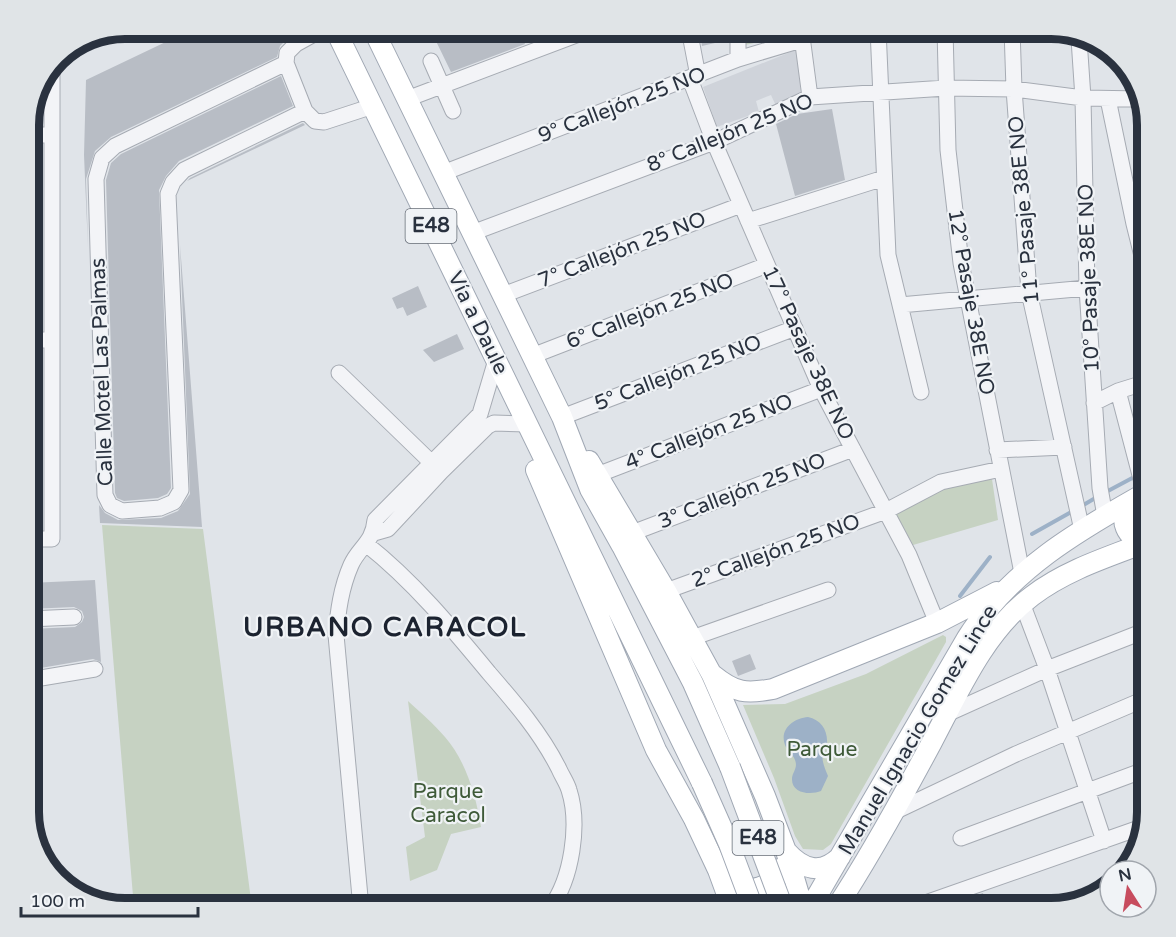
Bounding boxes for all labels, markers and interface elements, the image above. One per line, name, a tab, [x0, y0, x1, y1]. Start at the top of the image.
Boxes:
street label: 9° Callejón 25 NO	[535, 62, 709, 148]
street label: 8° Callejón 25 NO	[643, 88, 817, 178]
street label: 11° Pasaje 38E NO	[1003, 115, 1045, 305]
street label: 10° Pasaje 38E NO	[1073, 183, 1105, 373]
street label: 7° Callejón 25 NO	[534, 206, 710, 294]
street label: 12° Pasaje 38E NO	[942, 207, 1000, 397]
road number: E48	[406, 209, 456, 243]
street label: Calle Motel Las Palmas	[86, 257, 118, 487]
street label: 17° Pasaje 38E NO	[757, 262, 859, 444]
street label: Vía a Daule	[442, 267, 514, 379]
street label: 6° Callejón 25 NO	[563, 268, 737, 354]
street label: 5° Callejón 25 NO	[591, 330, 765, 416]
street label: 4° Callejón 25 NO	[622, 389, 796, 475]
street label: 3° Callejón 25 NO	[655, 448, 829, 534]
street label: 2° Callejón 25 NO	[688, 509, 864, 593]
street label: Manuel Ignacio Gomez Lince	[833, 600, 1003, 860]
district label: URBANO CARACOL	[243, 611, 527, 644]
park label: Parque	[786, 737, 858, 762]
park label: Parque Caracol	[410, 779, 486, 828]
road number: E48	[732, 821, 783, 855]
north arrow	[1098, 859, 1158, 919]
text: N	[1117, 864, 1133, 886]
scale bar	[21, 880, 198, 918]
text: 100 m	[30, 890, 85, 912]

